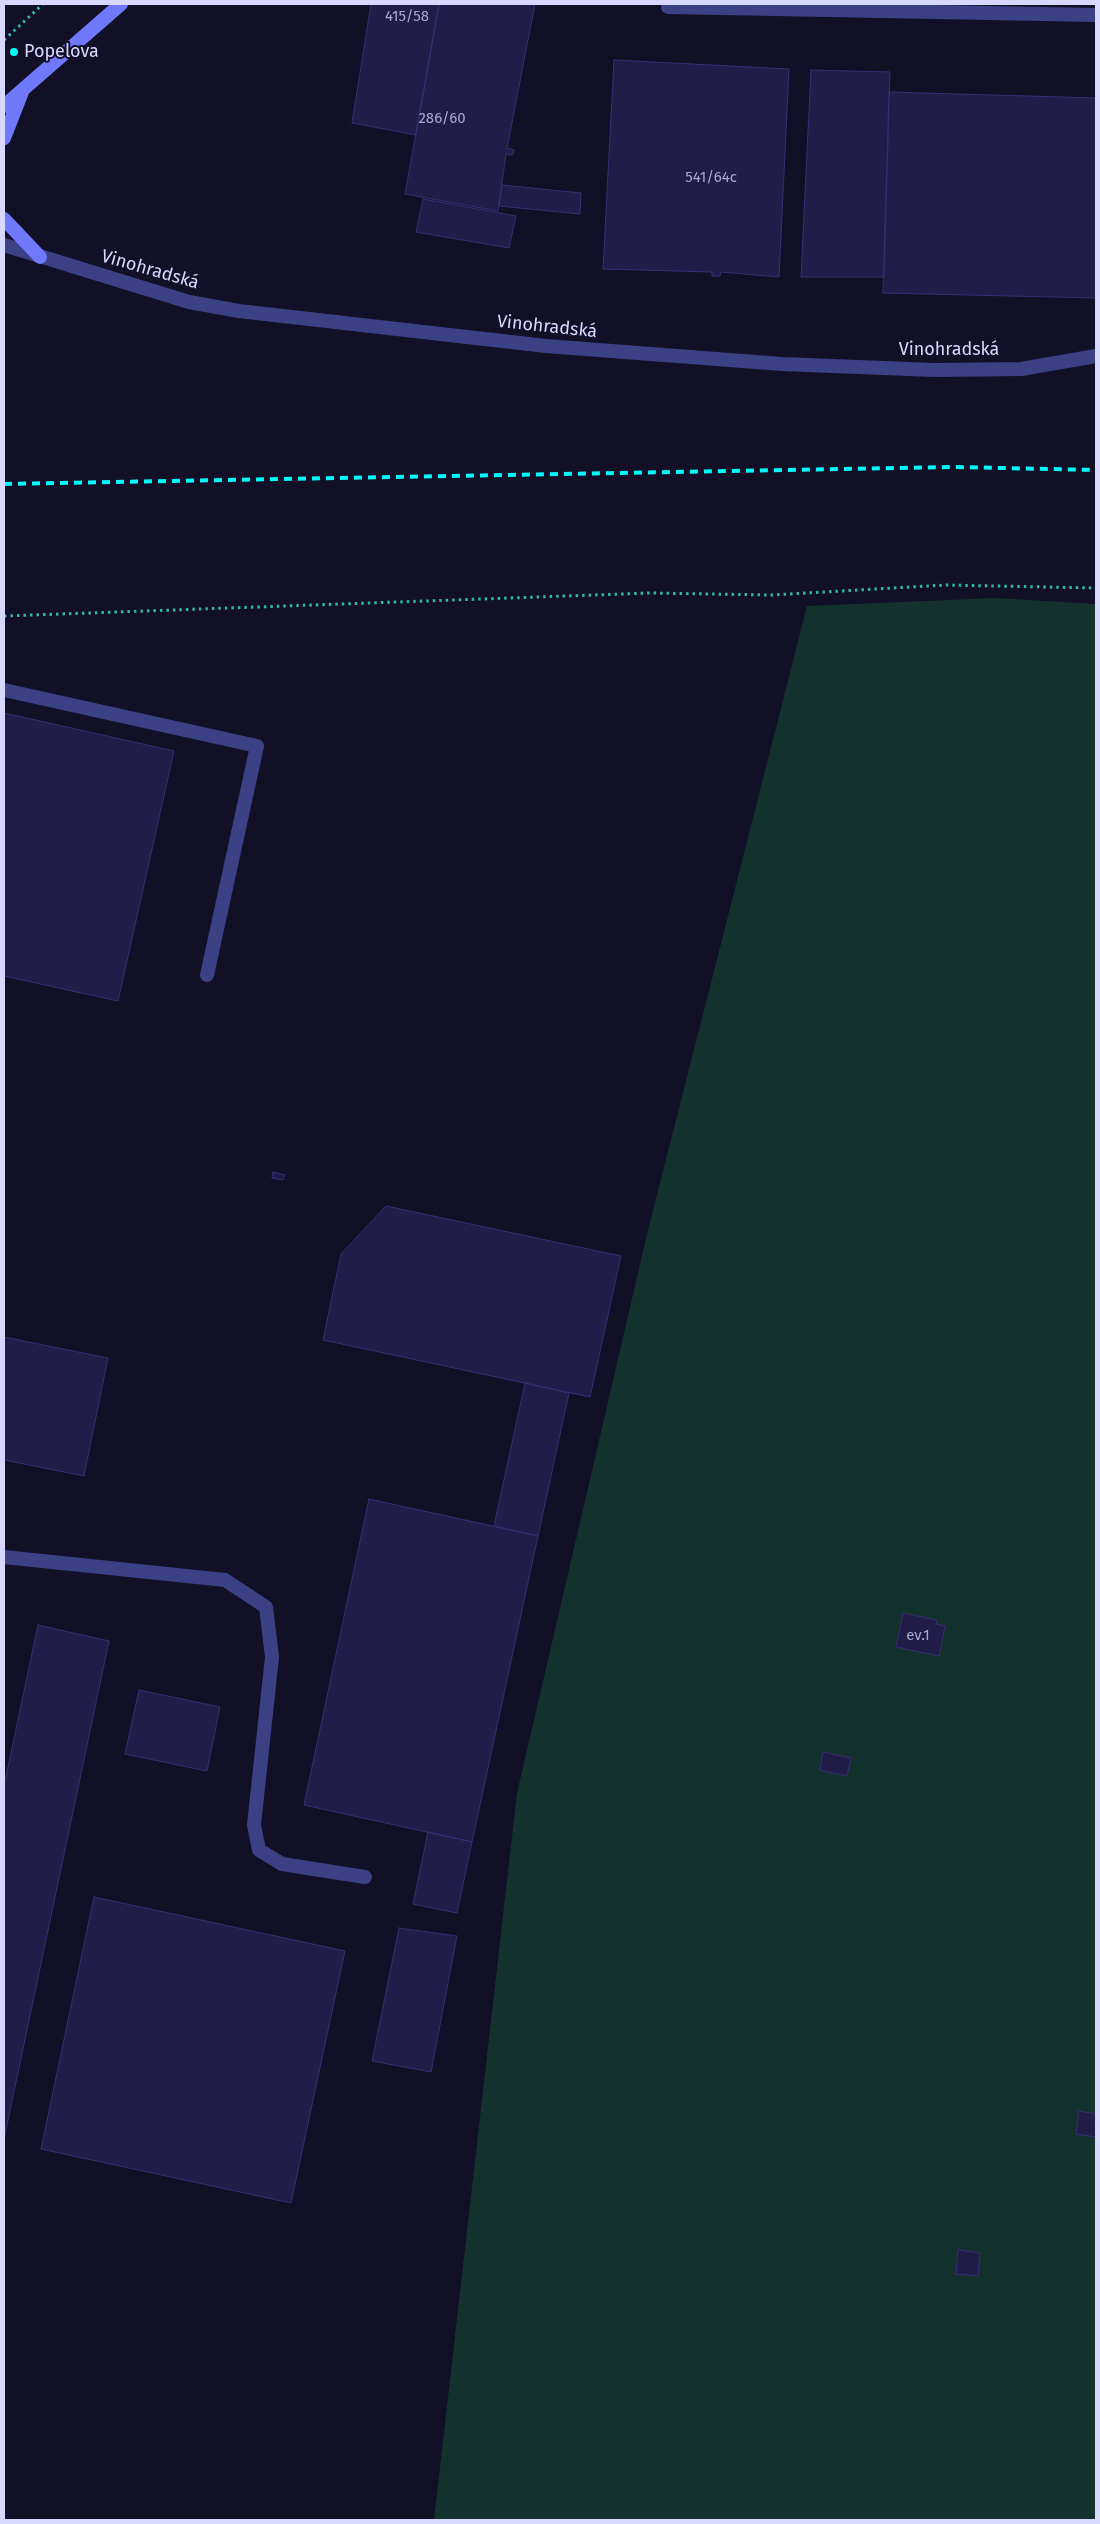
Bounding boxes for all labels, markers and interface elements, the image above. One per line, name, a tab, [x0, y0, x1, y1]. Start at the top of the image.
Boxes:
house number: 415/58	[385, 8, 429, 26]
place label: Popelova	[24, 41, 99, 63]
marker: Popelova	[8, 46, 20, 58]
house number: 286/60	[418, 110, 466, 128]
house number: 541/64c	[685, 169, 737, 187]
street label: Vinohradská	[99, 246, 201, 294]
street label: Vinohradská	[496, 311, 598, 343]
street label: Vinohradská	[899, 339, 999, 361]
house number: ev.1	[906, 1627, 930, 1645]

